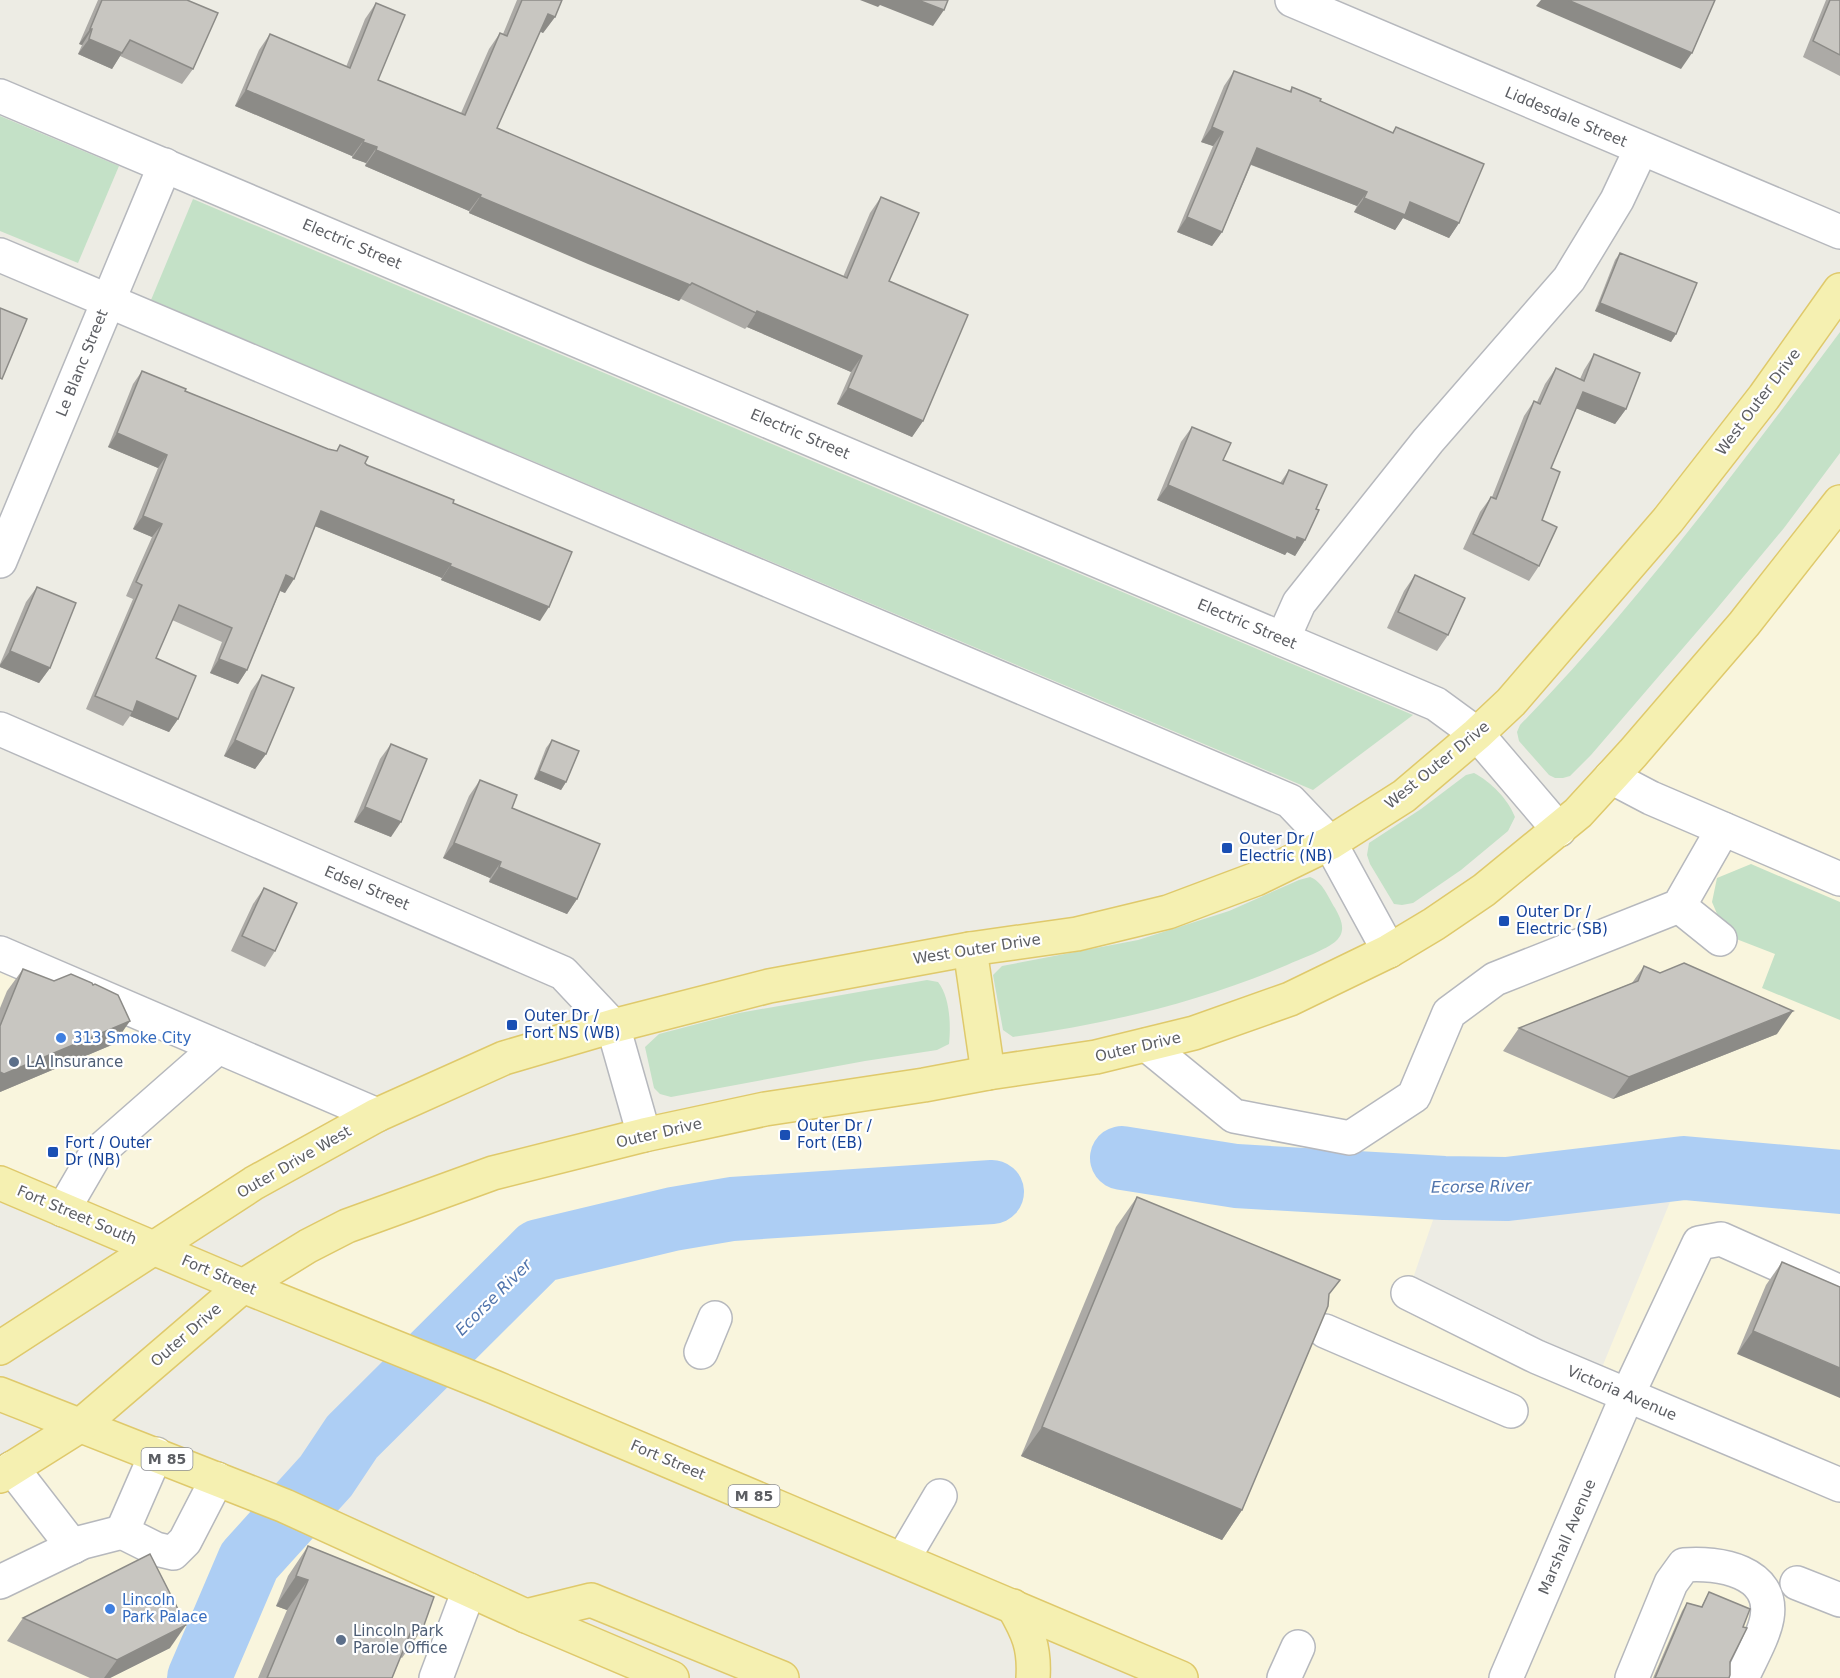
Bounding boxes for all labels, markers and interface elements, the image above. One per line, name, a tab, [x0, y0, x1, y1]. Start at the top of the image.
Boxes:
street label: Liddesdale Street	[1502, 83, 1630, 151]
street label: Electric Street	[300, 215, 404, 273]
street label: Le Blanc Street	[52, 307, 112, 419]
street label: West Outer Drive	[1712, 345, 1804, 459]
street label: Electric Street	[748, 405, 852, 463]
street label: Electric Street	[1195, 595, 1299, 653]
street label: West Outer Drive	[1381, 717, 1493, 813]
place label: Outer Dr / Electric (NB)	[1239, 830, 1333, 865]
marker: Outer Dr / Electric (NB)	[1220, 841, 1234, 855]
street label: Edsel Street	[322, 862, 412, 914]
place label: Outer Dr / Electric (SB)	[1516, 903, 1608, 938]
marker: Outer Dr / Electric (SB)	[1497, 914, 1511, 928]
street label: West Outer Drive	[912, 930, 1042, 968]
place label: Outer Dr / Fort NS (WB)	[524, 1007, 620, 1042]
marker: Outer Dr / Fort NS (WB)	[505, 1018, 519, 1032]
street label: Outer Drive	[1093, 1028, 1183, 1066]
place label: 313 Smoke City	[73, 1029, 191, 1047]
marker: 313 Smoke City	[54, 1031, 68, 1045]
place label: LA Insurance	[26, 1053, 123, 1071]
marker: LA Insurance	[7, 1055, 21, 1069]
street label: Outer Drive	[614, 1114, 704, 1152]
place label: Outer Dr / Fort (EB)	[797, 1117, 873, 1152]
street label: Outer Drive West	[234, 1122, 354, 1202]
marker: Outer Dr / Fort (EB)	[778, 1128, 792, 1142]
place label: Fort / Outer Dr (NB)	[65, 1134, 152, 1169]
marker: Fort / Outer Dr (NB)	[46, 1145, 60, 1159]
water label: Ecorse River	[1431, 1176, 1533, 1197]
street label: Fort Street South	[15, 1182, 139, 1248]
street label: Fort Street	[179, 1251, 259, 1299]
water label: Ecorse River	[451, 1254, 536, 1339]
street label: Outer Drive	[147, 1300, 225, 1370]
street label: Victoria Avenue	[1564, 1362, 1680, 1424]
street label: Fort Street	[628, 1436, 708, 1484]
road number: M 85	[142, 1448, 192, 1470]
street label: Marshall Avenue	[1535, 1477, 1599, 1597]
road number: M 85	[728, 1485, 780, 1507]
place label: Lincoln Park Palace	[122, 1591, 208, 1626]
marker: Lincoln Park Palace	[103, 1602, 117, 1616]
place label: Lincoln Park Parole Office	[353, 1622, 448, 1657]
marker: Lincoln Park Parole Office	[334, 1633, 348, 1647]

